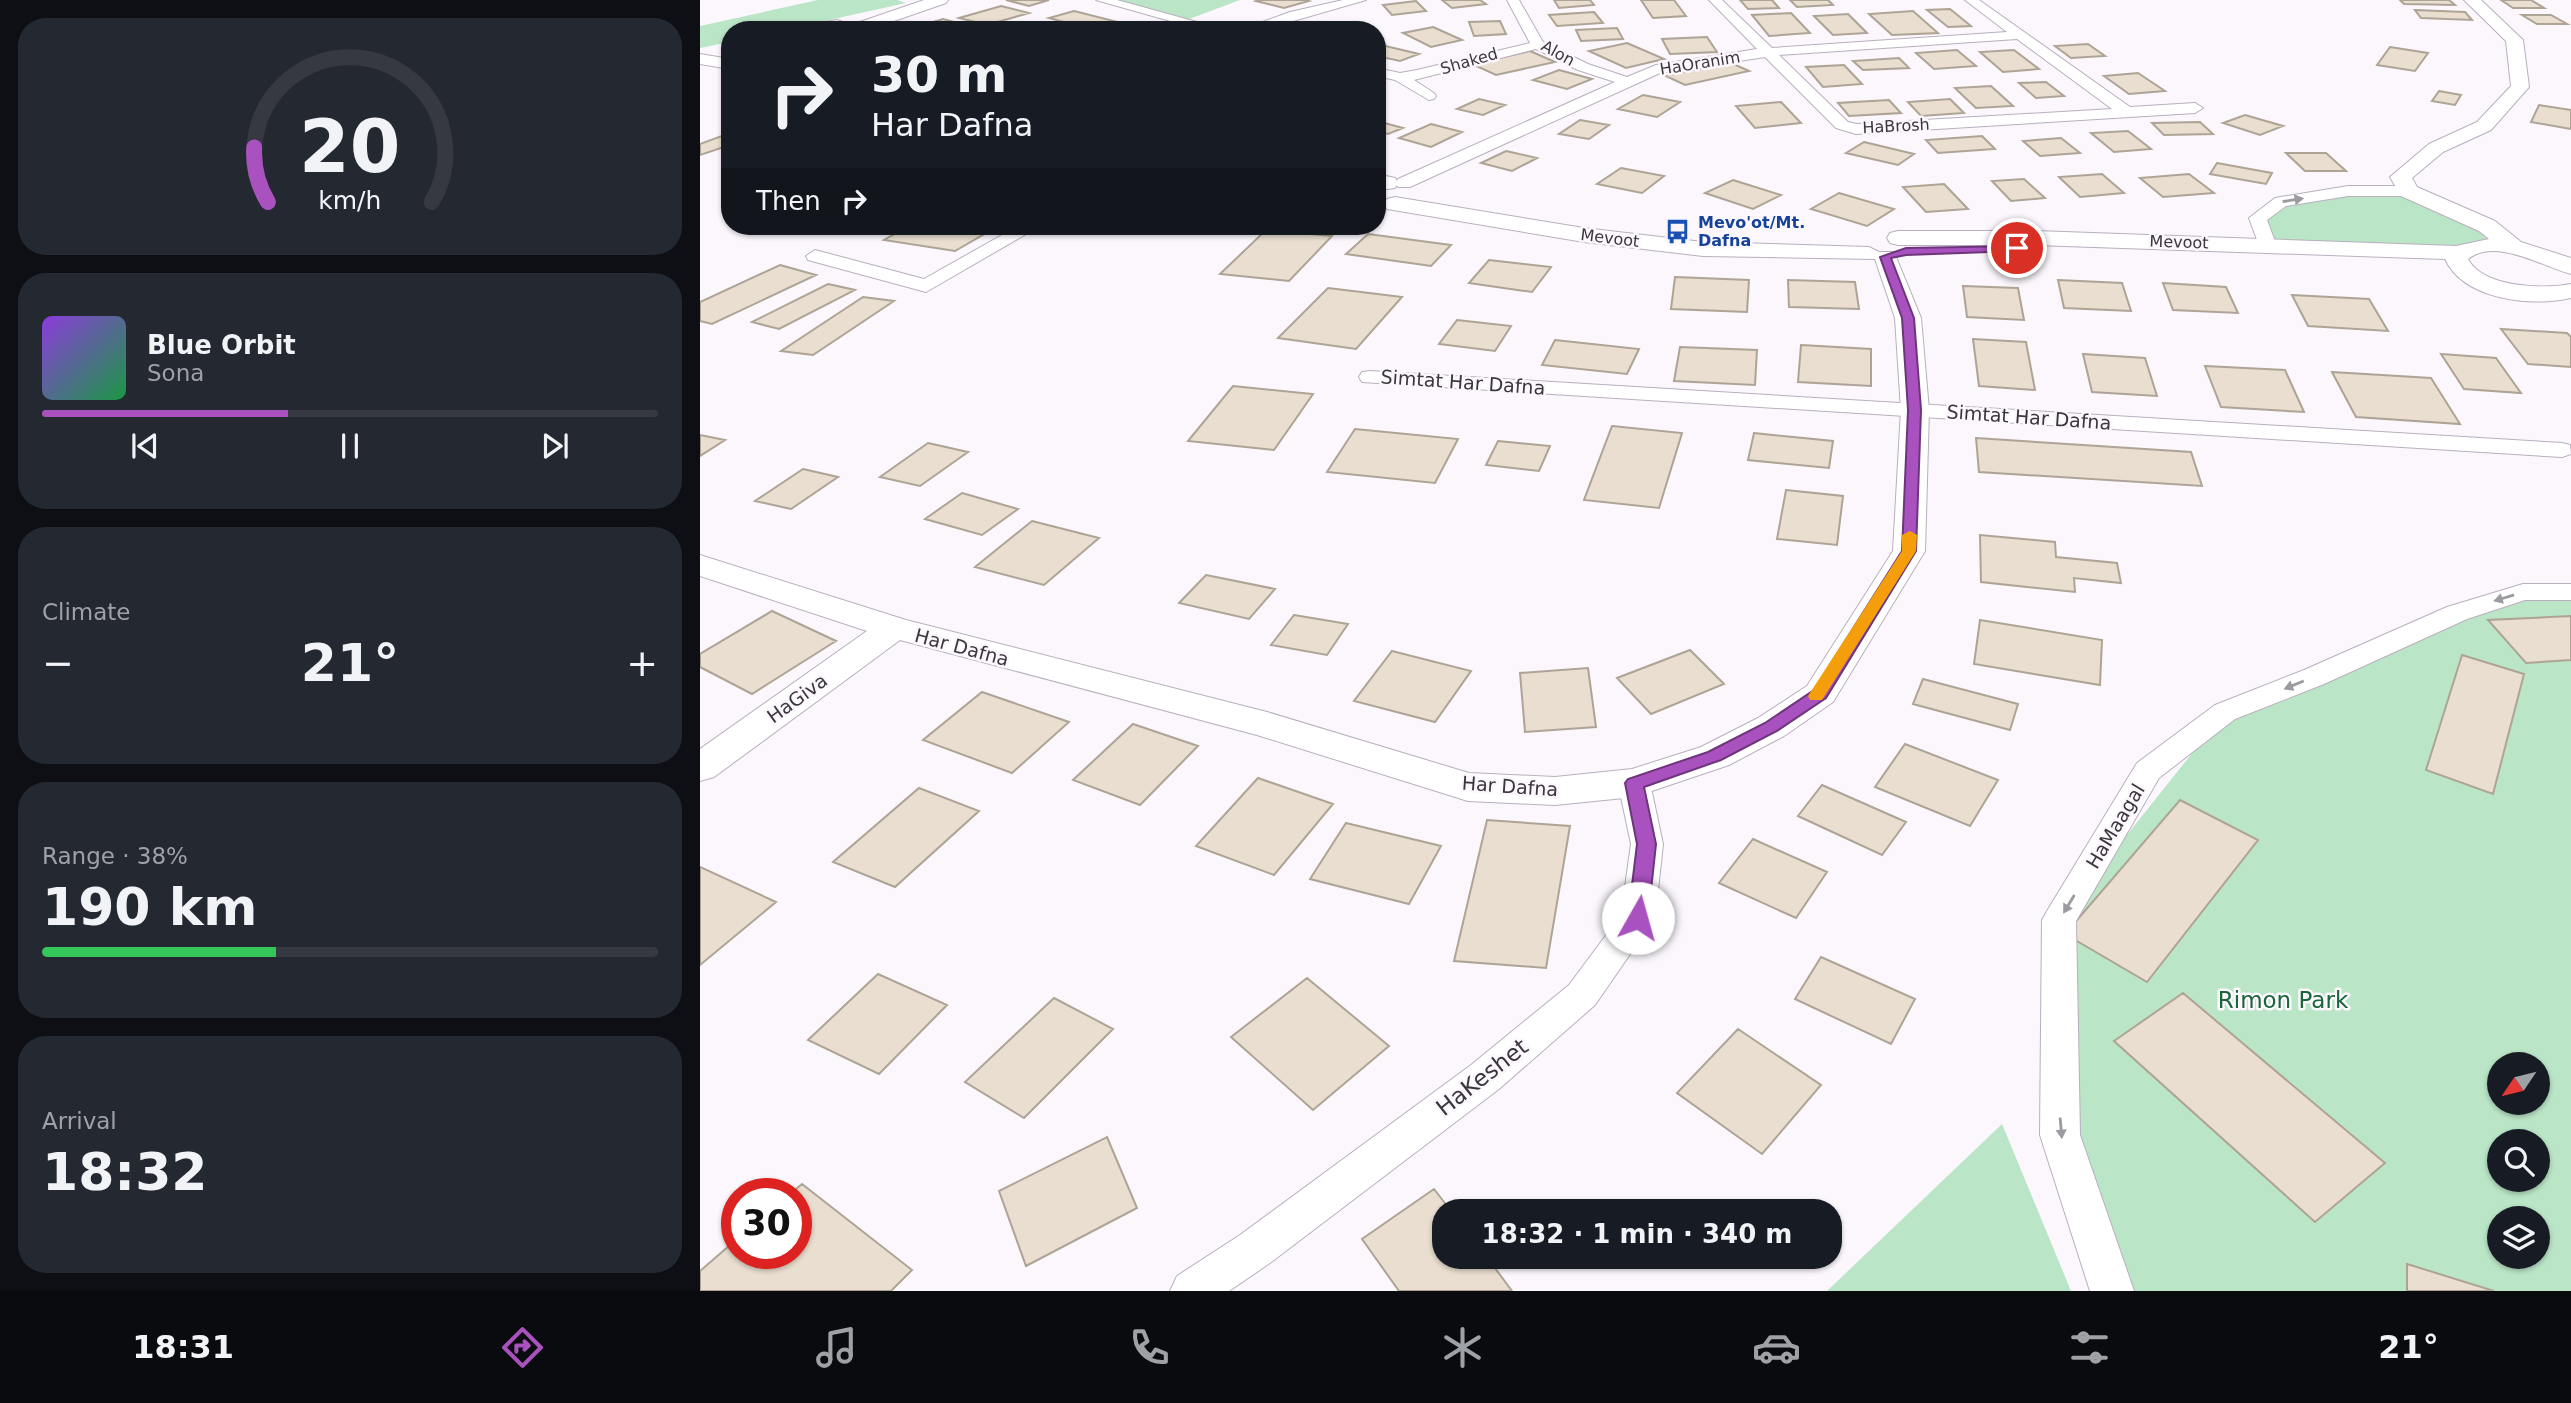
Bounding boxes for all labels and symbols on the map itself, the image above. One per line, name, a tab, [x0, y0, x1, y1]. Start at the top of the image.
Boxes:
street label: Alon	[1538, 36, 1578, 70]
street label: Shaked	[1438, 44, 1500, 78]
street label: HaOranim	[1659, 47, 1741, 79]
street label: HaBrosh	[1862, 115, 1930, 137]
one-way arrow	[2282, 194, 2304, 205]
place label: Mevo'ot/Mt. Dafna	[1698, 213, 1805, 250]
bus stop icon: Mevo'ot/Mt. Dafna	[1664, 217, 1692, 245]
pin	[1987, 218, 2047, 278]
street label: Mevoot	[1580, 225, 1640, 251]
street label: Mevoot	[2149, 231, 2209, 253]
street label: Simtat Har Dafna	[1380, 365, 1546, 399]
street label: Simtat Har Dafna	[1946, 400, 2112, 434]
one-way arrow	[2493, 593, 2514, 604]
street label: Har Dafna	[913, 624, 1011, 670]
street label: HaGiva	[763, 669, 831, 727]
one-way arrow	[2283, 679, 2304, 690]
street label: Har Dafna	[1461, 772, 1559, 800]
street label: HaMaagal	[2081, 780, 2149, 872]
position arrow	[1601, 881, 1675, 955]
one-way arrow	[2062, 894, 2075, 913]
park label: Rimon Park	[2218, 987, 2349, 1013]
street label: HaKeshet	[1431, 1033, 1533, 1121]
north arrow	[2487, 1052, 2550, 1115]
one-way arrow	[2056, 1117, 2067, 1139]
speed limit sign: 30	[721, 1178, 812, 1269]

